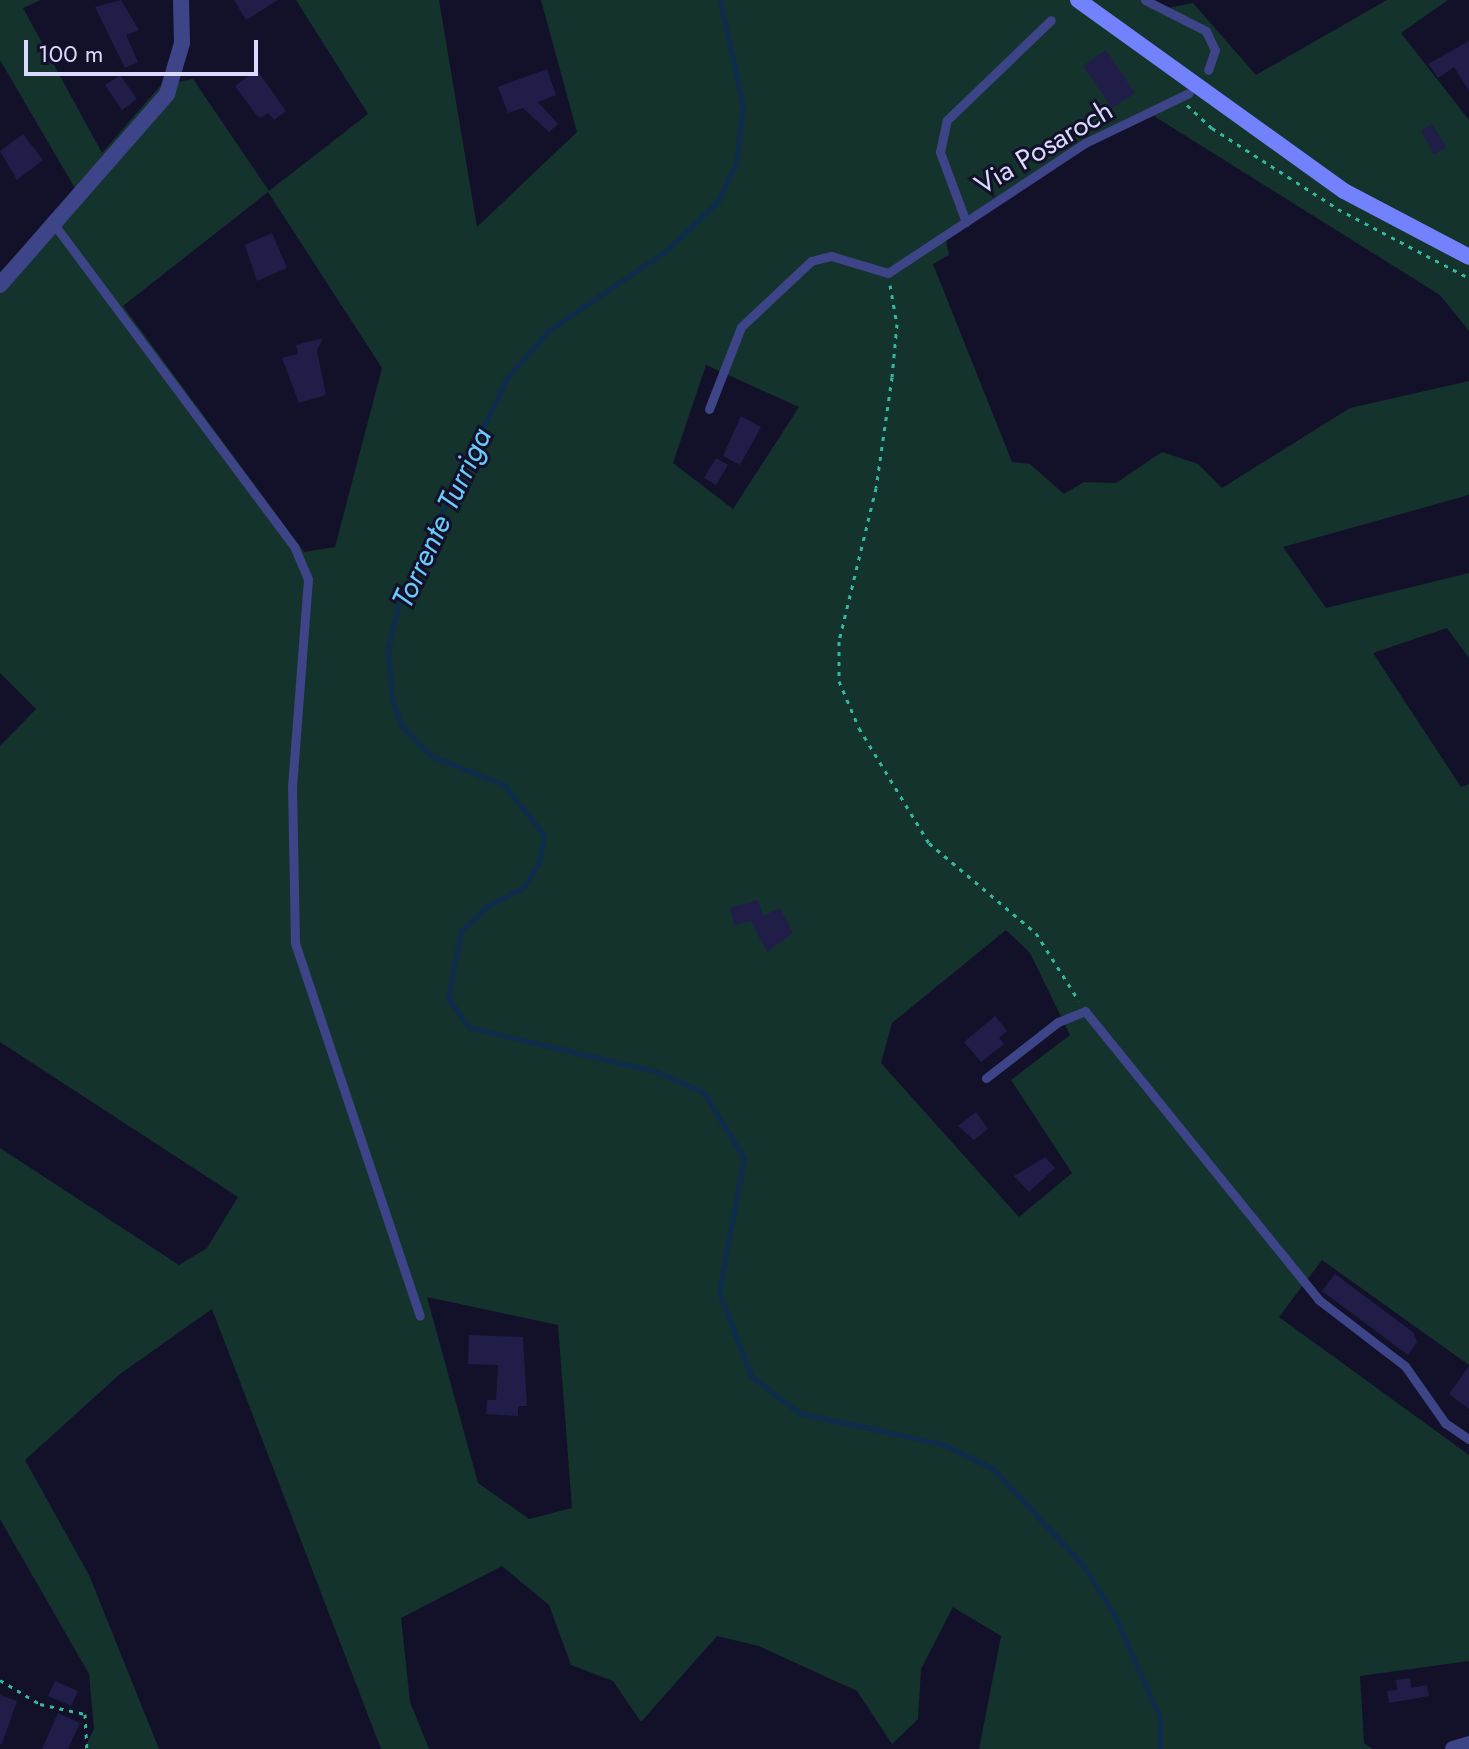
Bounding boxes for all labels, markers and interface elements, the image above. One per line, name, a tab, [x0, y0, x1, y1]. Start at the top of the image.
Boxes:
scale bar	[28, 24, 262, 74]
text: 100 m	[38, 36, 104, 71]
street label: Via Posaroch	[969, 94, 1119, 202]
water label: Torrente Turriga	[385, 422, 499, 614]

